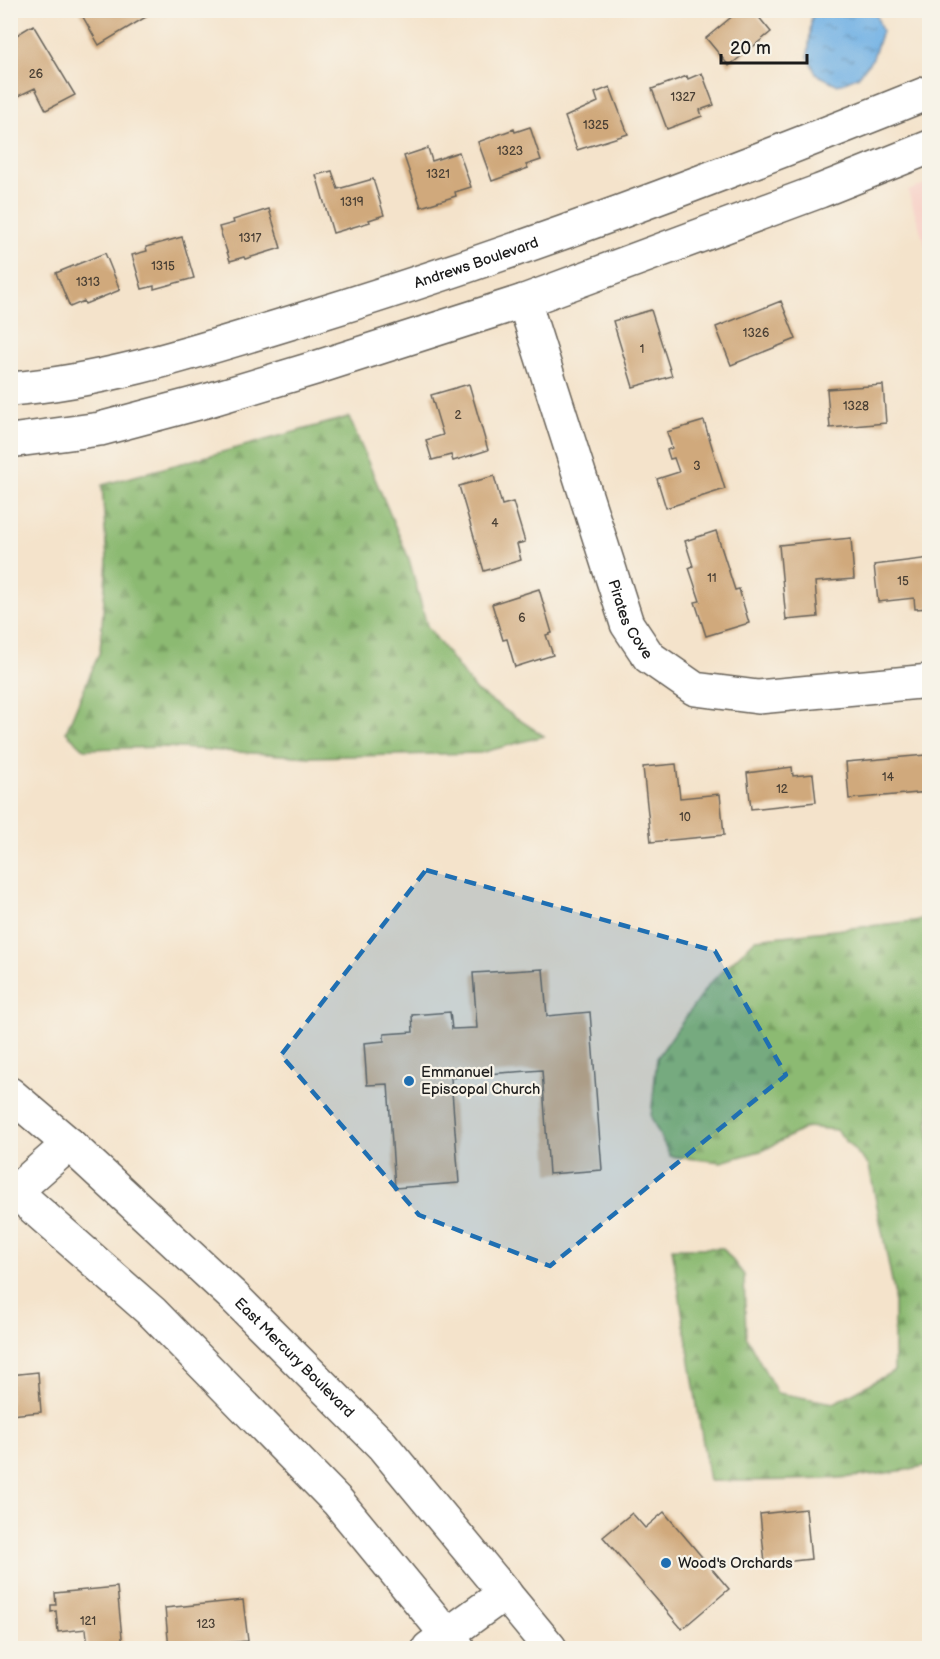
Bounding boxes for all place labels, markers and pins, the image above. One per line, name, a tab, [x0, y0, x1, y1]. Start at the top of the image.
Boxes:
place label: Emmanuel Episcopal Church	[421, 1063, 540, 1099]
marker: Emmanuel Episcopal Church	[402, 1074, 416, 1088]
place label: Wood's Orchards	[678, 1554, 793, 1573]
marker: Wood's Orchards	[659, 1556, 673, 1570]

